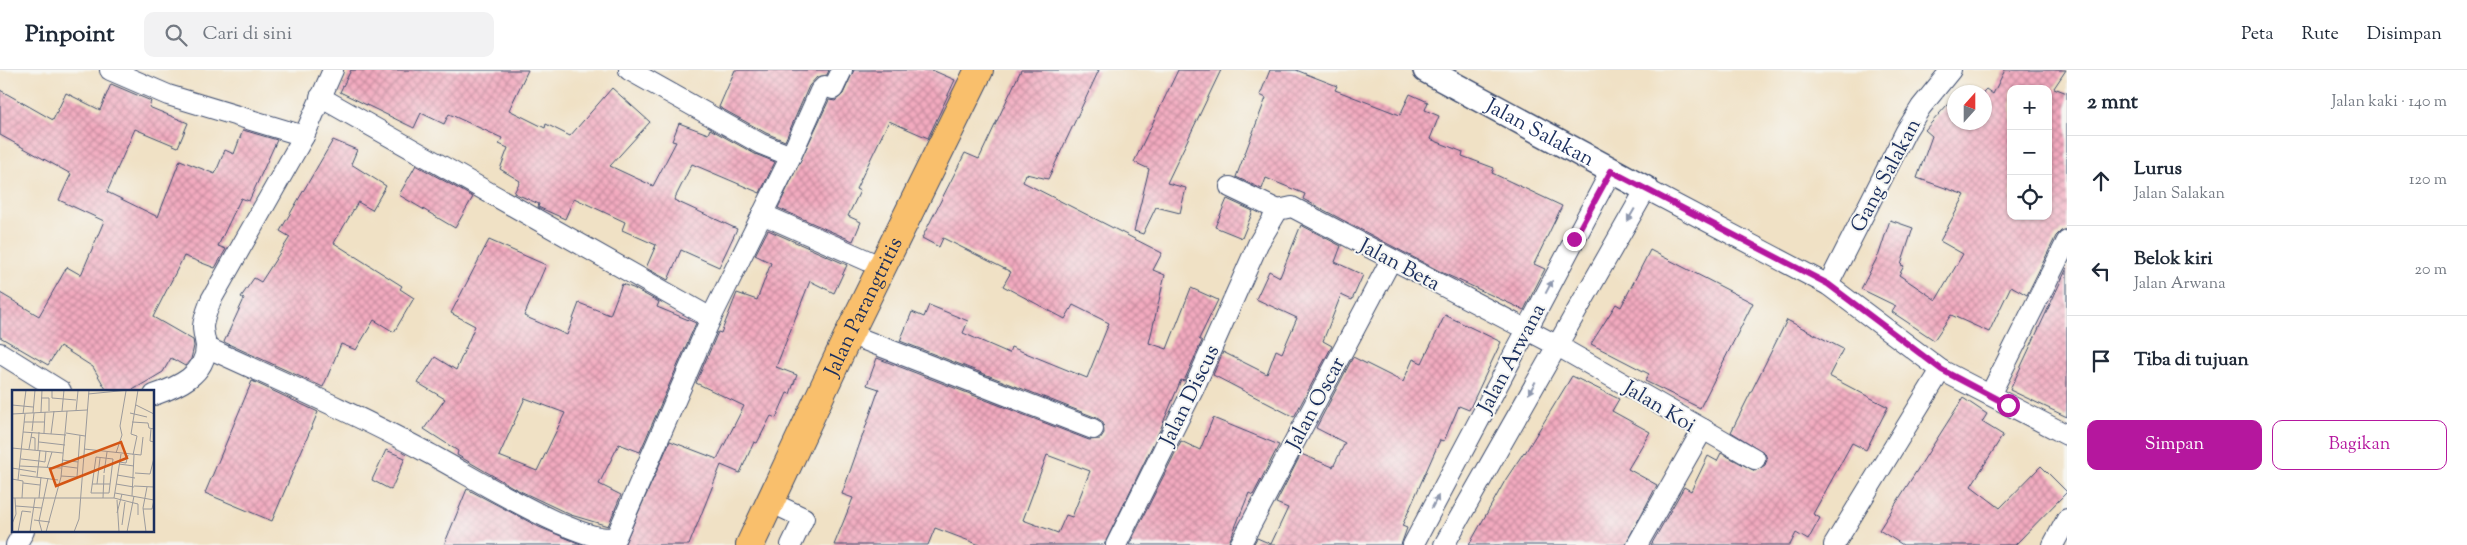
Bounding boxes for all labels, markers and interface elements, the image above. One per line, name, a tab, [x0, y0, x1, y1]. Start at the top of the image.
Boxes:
search box	[144, 12, 494, 57]
text: Pinpoint	[25, 18, 114, 52]
icon: search	[162, 21, 190, 49]
text: Cari di sini	[202, 21, 292, 48]
text: Peta	[2241, 22, 2273, 48]
text: Rute	[2301, 22, 2339, 48]
text: Disimpan	[2367, 22, 2442, 48]
north arrow	[1947, 85, 1992, 130]
map controls	[2007, 85, 2052, 220]
button: +	[2007, 85, 2052, 130]
text: 2 mnt	[2087, 88, 2138, 118]
street label: Jalan Salakan	[1479, 91, 1599, 175]
text: Jalan kaki · 140 m	[2332, 91, 2447, 114]
street label: Gang Salakan	[1844, 114, 1929, 238]
button: −	[2007, 130, 2052, 175]
text: Lurus	[2134, 156, 2182, 183]
icon: ahead	[2087, 167, 2115, 195]
text: 120 m	[2409, 169, 2447, 192]
button: locate	[2007, 175, 2052, 220]
text: Jalan Salakan	[2134, 183, 2225, 206]
one-way arrow	[1626, 209, 1635, 222]
route end	[1563, 228, 1586, 251]
street label: Jalan Beta	[1352, 231, 1445, 300]
street label: Jalan Parangtritis	[818, 233, 911, 383]
text: Belok kiri	[2134, 246, 2213, 273]
icon: left	[2087, 257, 2115, 285]
text: 20 m	[2414, 259, 2447, 282]
text: Jalan Arwana	[2134, 273, 2226, 296]
one-way arrow	[1544, 280, 1553, 294]
street label: Jalan Arwana	[1471, 299, 1554, 420]
street label: Jalan Discus	[1153, 340, 1228, 452]
icon: arrive	[2087, 347, 2115, 375]
text: Tiba di tujuan	[2134, 347, 2249, 374]
street label: Jalan Oscar	[1279, 352, 1354, 457]
street label: Jalan Koi	[1616, 374, 1701, 441]
one-way arrow	[1528, 381, 1536, 395]
inset map	[12, 390, 155, 532]
route start	[1997, 394, 2020, 417]
button: Simpan	[2087, 420, 2262, 470]
button: Bagikan	[2272, 420, 2447, 470]
one-way arrow	[1431, 495, 1439, 509]

